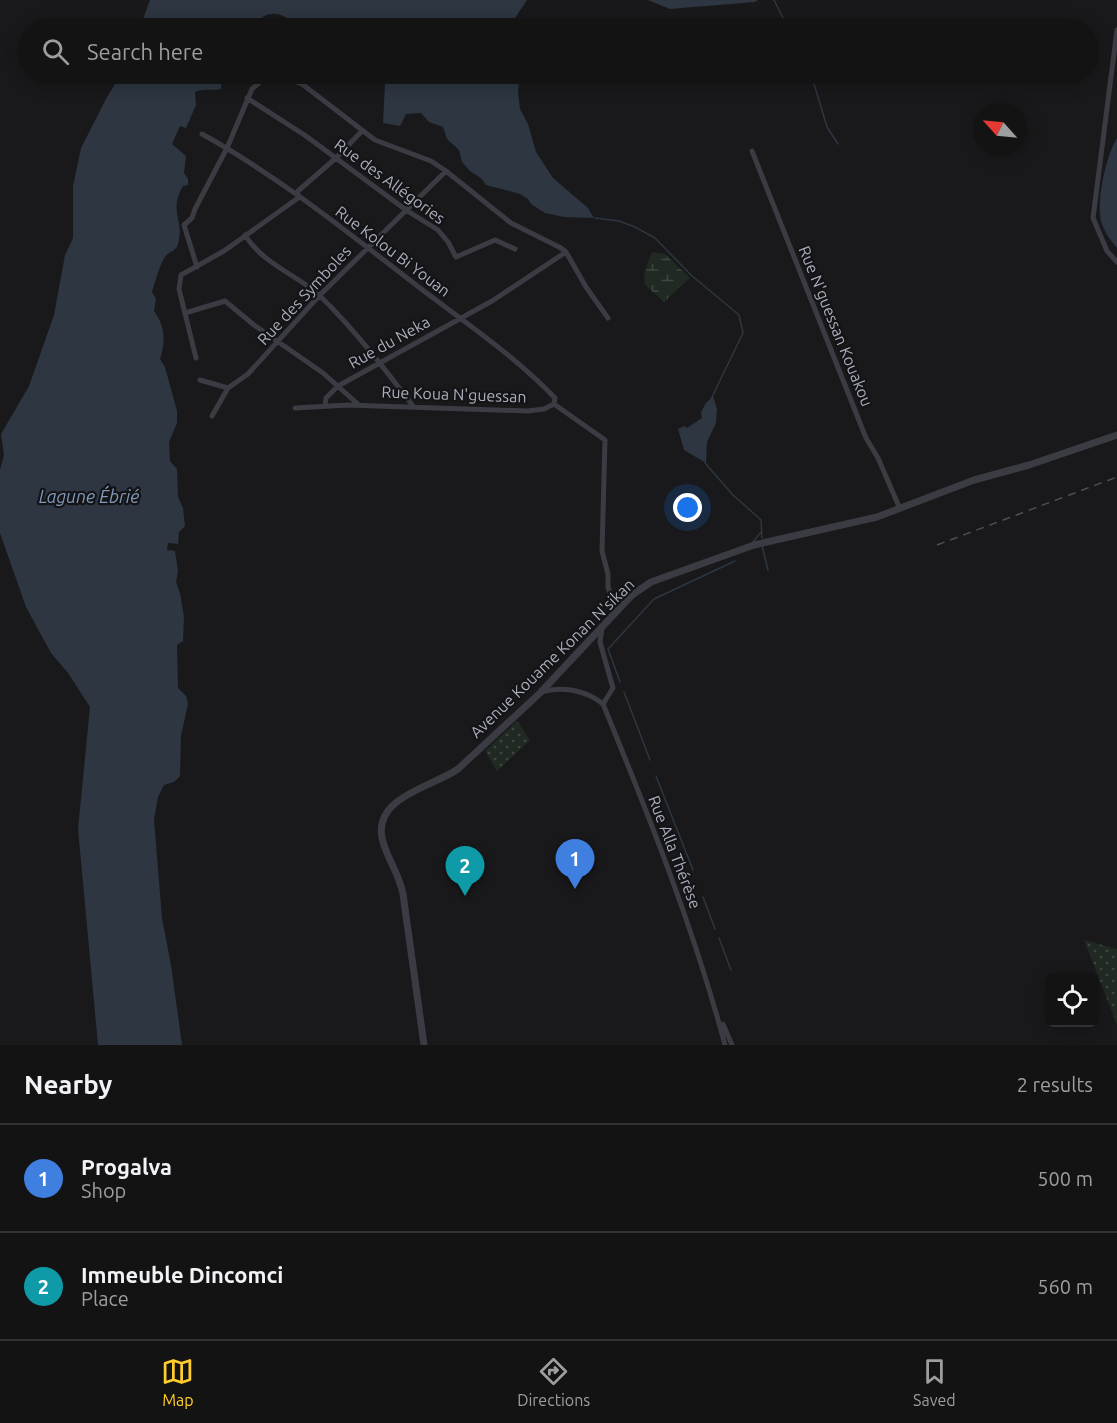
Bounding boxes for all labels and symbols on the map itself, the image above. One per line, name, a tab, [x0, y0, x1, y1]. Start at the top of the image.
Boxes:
north arrow	[973, 102, 1027, 156]
street label: Rue des Allégories	[331, 135, 449, 227]
street label: Rue Kolou Bi Youan	[332, 202, 454, 300]
street label: Rue des Symboles	[253, 242, 355, 348]
street label: Rue N'guessan Kouakou	[796, 243, 876, 409]
street label: Rue du Neka	[345, 312, 433, 372]
street label: Rue Koua N'guessan	[381, 382, 527, 406]
water label: Lagune Ébrié	[39, 485, 139, 506]
your location	[673, 493, 702, 522]
street label: Avenue Kouame Konan N'sikan	[466, 575, 638, 741]
street label: Rue Alla Thérèse	[645, 793, 705, 911]
pin: 1	[556, 840, 594, 889]
pin: 2	[446, 846, 484, 896]

